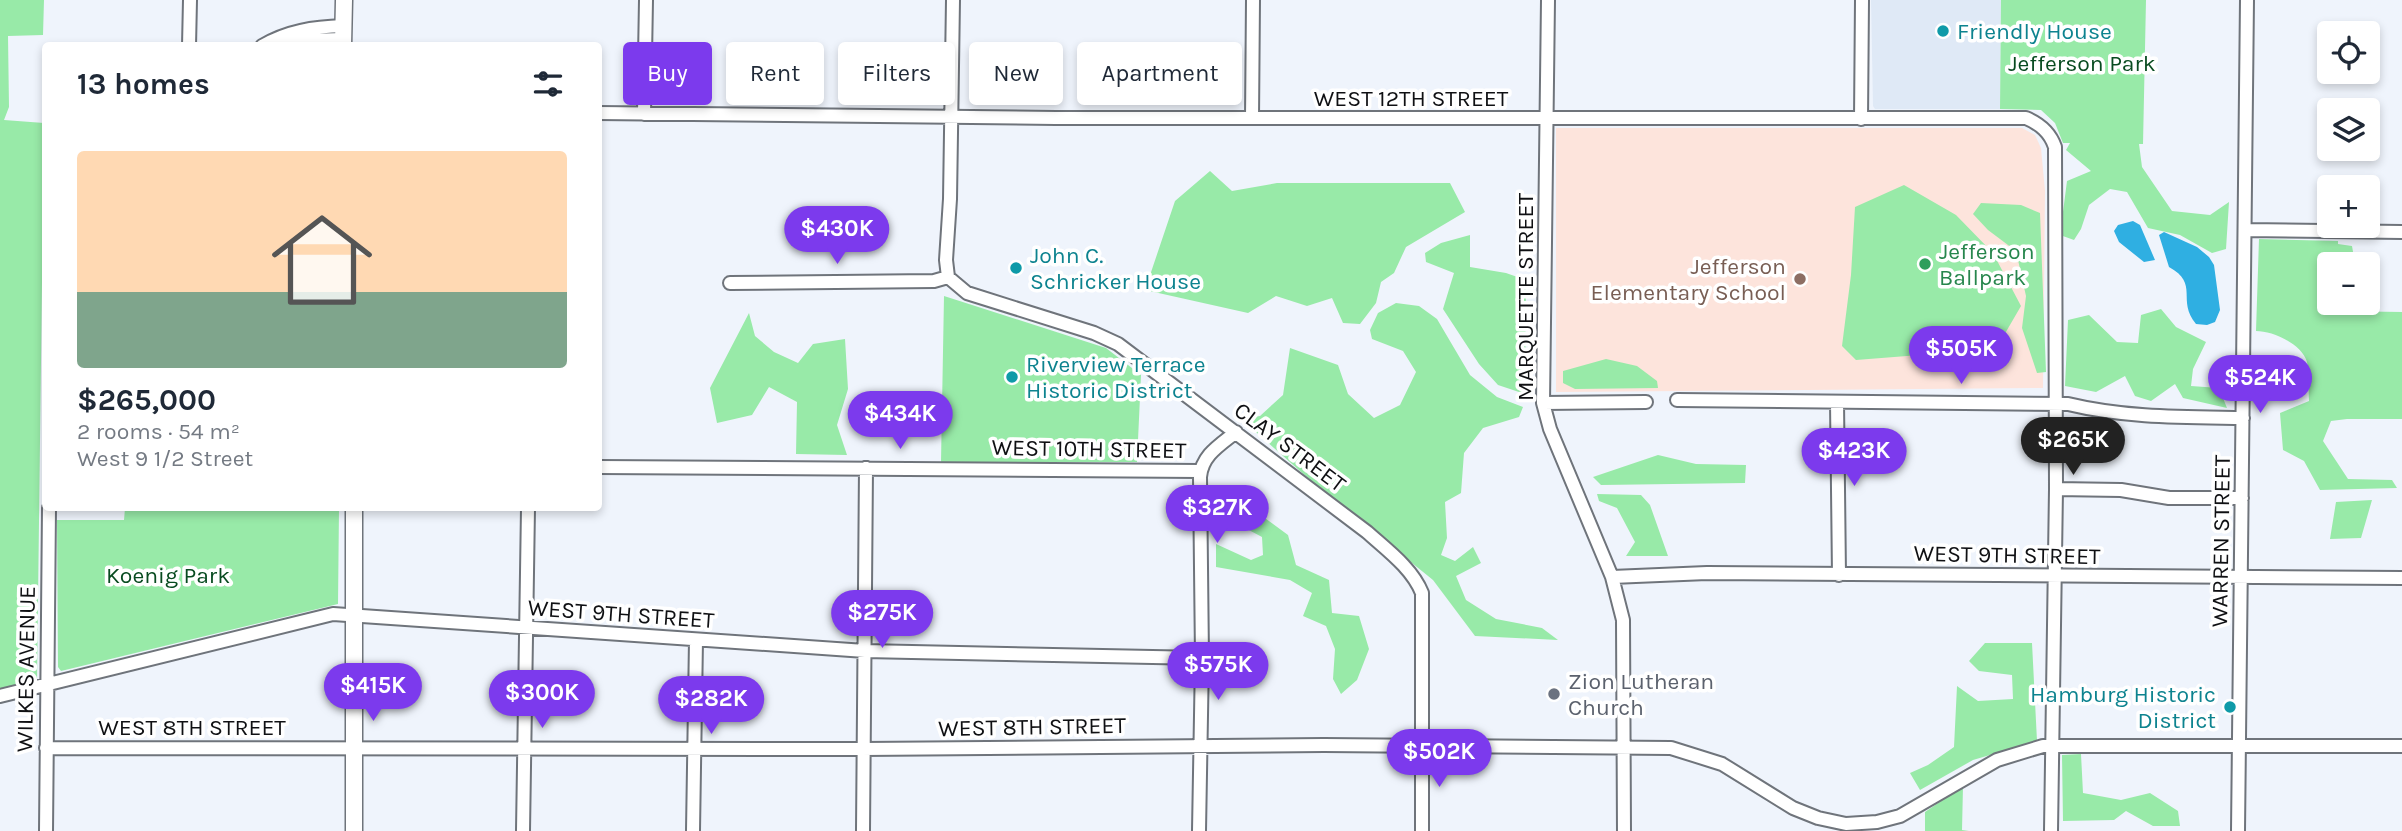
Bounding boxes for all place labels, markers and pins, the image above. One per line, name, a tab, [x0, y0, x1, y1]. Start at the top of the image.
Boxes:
place label: Friendly House	[1957, 18, 2112, 45]
marker: Friendly House	[1935, 23, 1951, 39]
pin: $430K	[788, 206, 886, 266]
place label: Jefferson Ballpark	[1939, 238, 2035, 291]
place label: John C. Schricker House	[1030, 242, 1201, 295]
place label: Jefferson Elementary School	[1591, 253, 1786, 306]
marker: Jefferson Ballpark	[1917, 256, 1933, 272]
marker: John C. Schricker House	[1008, 260, 1024, 276]
marker: Jefferson Elementary School	[1792, 271, 1808, 287]
pin: $505K	[1912, 326, 2010, 386]
place label: Riverview Terrace Historic District	[1026, 351, 1206, 404]
pin: $524K	[2211, 356, 2309, 415]
marker: Riverview Terrace Historic District	[1004, 369, 1020, 385]
pin: $434K	[851, 392, 949, 451]
pin: $265K	[2024, 418, 2122, 477]
pin: $423K	[1805, 428, 1903, 488]
pin: $327K	[1168, 486, 1266, 545]
pin: $275K	[833, 590, 931, 650]
pin: $575K	[1169, 642, 1267, 702]
pin: $415K	[324, 664, 422, 723]
place label: Zion Lutheran Church	[1568, 668, 1714, 721]
pin: $300K	[493, 670, 591, 730]
pin: $282K	[662, 676, 760, 736]
place label: Hamburg Historic District	[2030, 681, 2216, 734]
marker: Zion Lutheran Church	[1546, 686, 1562, 702]
marker: Hamburg Historic District	[2222, 699, 2238, 715]
pin: $502K	[1390, 730, 1488, 789]

